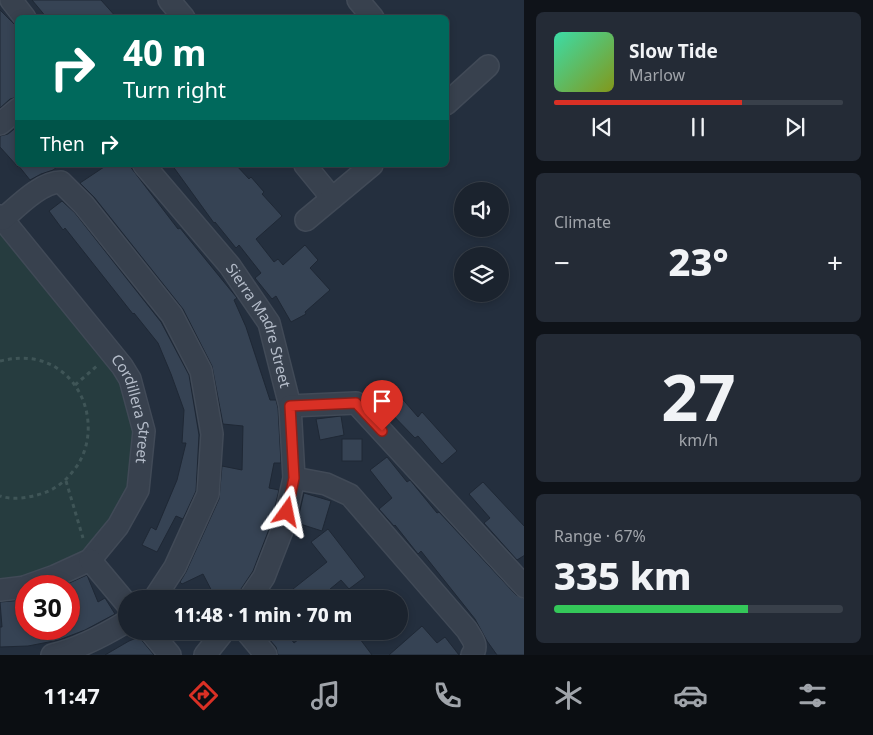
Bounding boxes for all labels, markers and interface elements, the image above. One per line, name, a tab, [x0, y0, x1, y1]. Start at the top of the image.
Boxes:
text: 40 m	[123, 29, 206, 76]
icon: right	[40, 35, 105, 100]
text: Slow Tide	[629, 38, 718, 64]
text: Marlow	[629, 64, 685, 86]
text: Turn right	[123, 74, 226, 104]
icon: previous	[588, 113, 616, 141]
icon: pause	[684, 113, 712, 141]
icon: next	[781, 113, 809, 141]
icon: right	[95, 130, 123, 158]
text: Then	[40, 131, 85, 157]
map controls	[454, 182, 509, 302]
button: sound	[454, 182, 509, 237]
text: Climate	[554, 211, 611, 233]
text: 23°	[668, 235, 729, 287]
text: −	[554, 243, 570, 281]
text: +	[827, 243, 843, 281]
button: layers	[454, 247, 509, 302]
street label: Sierra Madre Street	[222, 259, 296, 390]
street label: Cordillera Street	[107, 349, 155, 465]
text: 27	[661, 352, 736, 440]
pin	[361, 380, 403, 431]
icon: arrive	[368, 387, 396, 415]
text: km/h	[679, 429, 718, 451]
position arrow	[260, 485, 312, 537]
text: Range · 67%	[554, 525, 646, 547]
text: 335 km	[554, 549, 692, 601]
speed limit sign: 30	[15, 575, 80, 640]
text: 11:48 · 1 min · 70 m	[174, 602, 352, 628]
icon: directions	[186, 678, 221, 713]
icon: music	[308, 678, 343, 713]
icon: phone	[430, 678, 465, 713]
icon: climate	[551, 678, 586, 713]
icon: car	[673, 678, 708, 713]
icon: filters	[795, 678, 830, 713]
text: 11:47	[43, 680, 100, 710]

